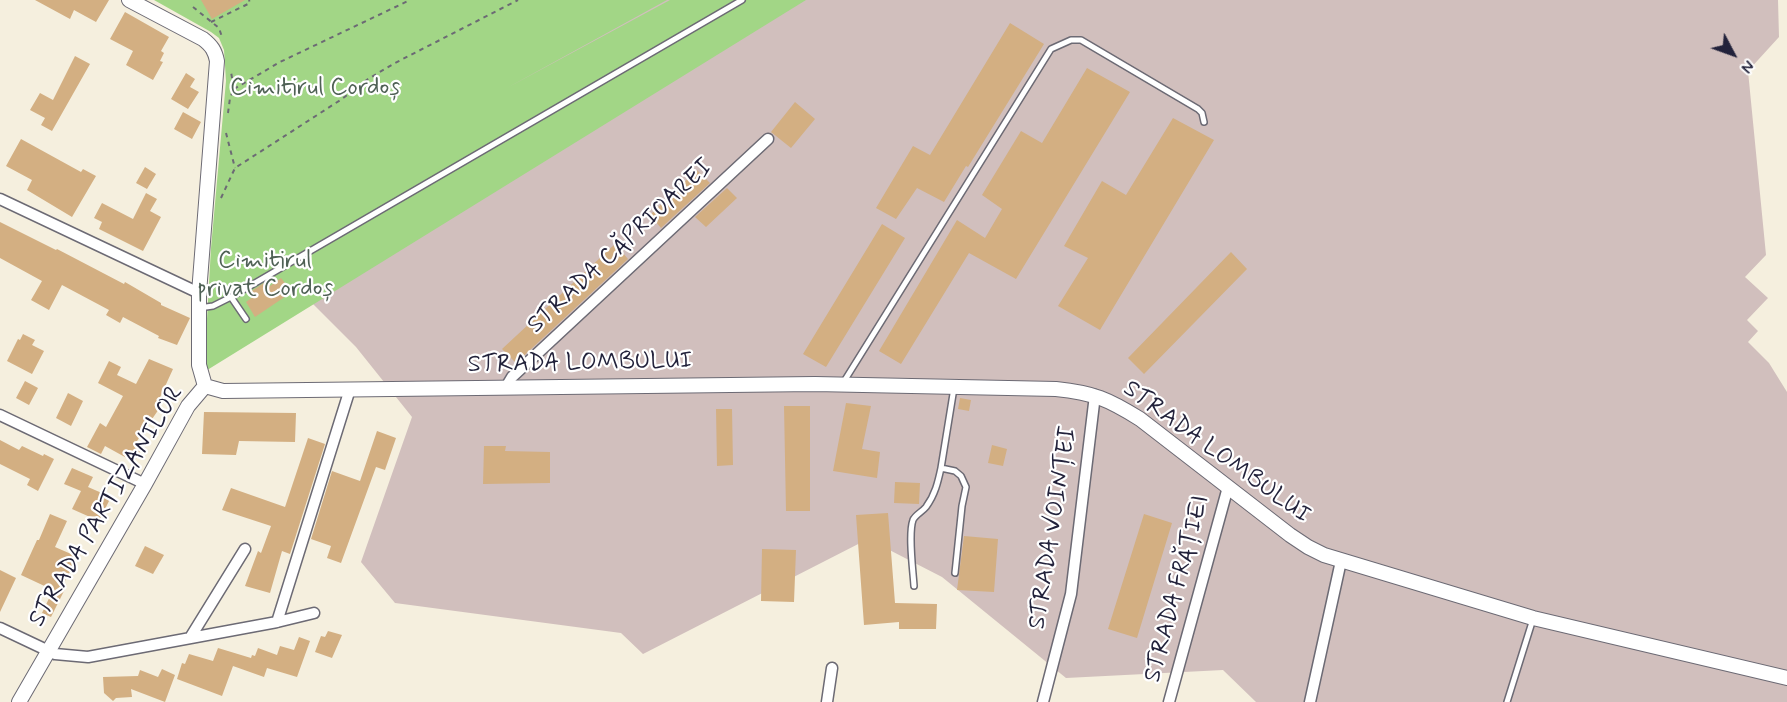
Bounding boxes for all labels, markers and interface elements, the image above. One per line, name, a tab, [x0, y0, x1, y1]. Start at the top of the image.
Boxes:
north arrow	[1703, 24, 1763, 84]
text: N	[1736, 55, 1758, 77]
park label: Cimitirul Cordoș	[230, 75, 400, 103]
street label: STRADA CĂPRIOAREI	[522, 154, 720, 340]
park label: Cimitirul privat Cordoș	[197, 248, 333, 304]
street label: STRADA LOMBULUI	[467, 348, 693, 380]
street label: STRADA LOMBULUI	[1117, 375, 1315, 531]
street label: STRADA PARTIZANILOR	[24, 381, 190, 633]
street label: STRADA VOINȚEI	[1024, 424, 1084, 632]
street label: STRADA FRĂȚIEI	[1139, 492, 1217, 686]

